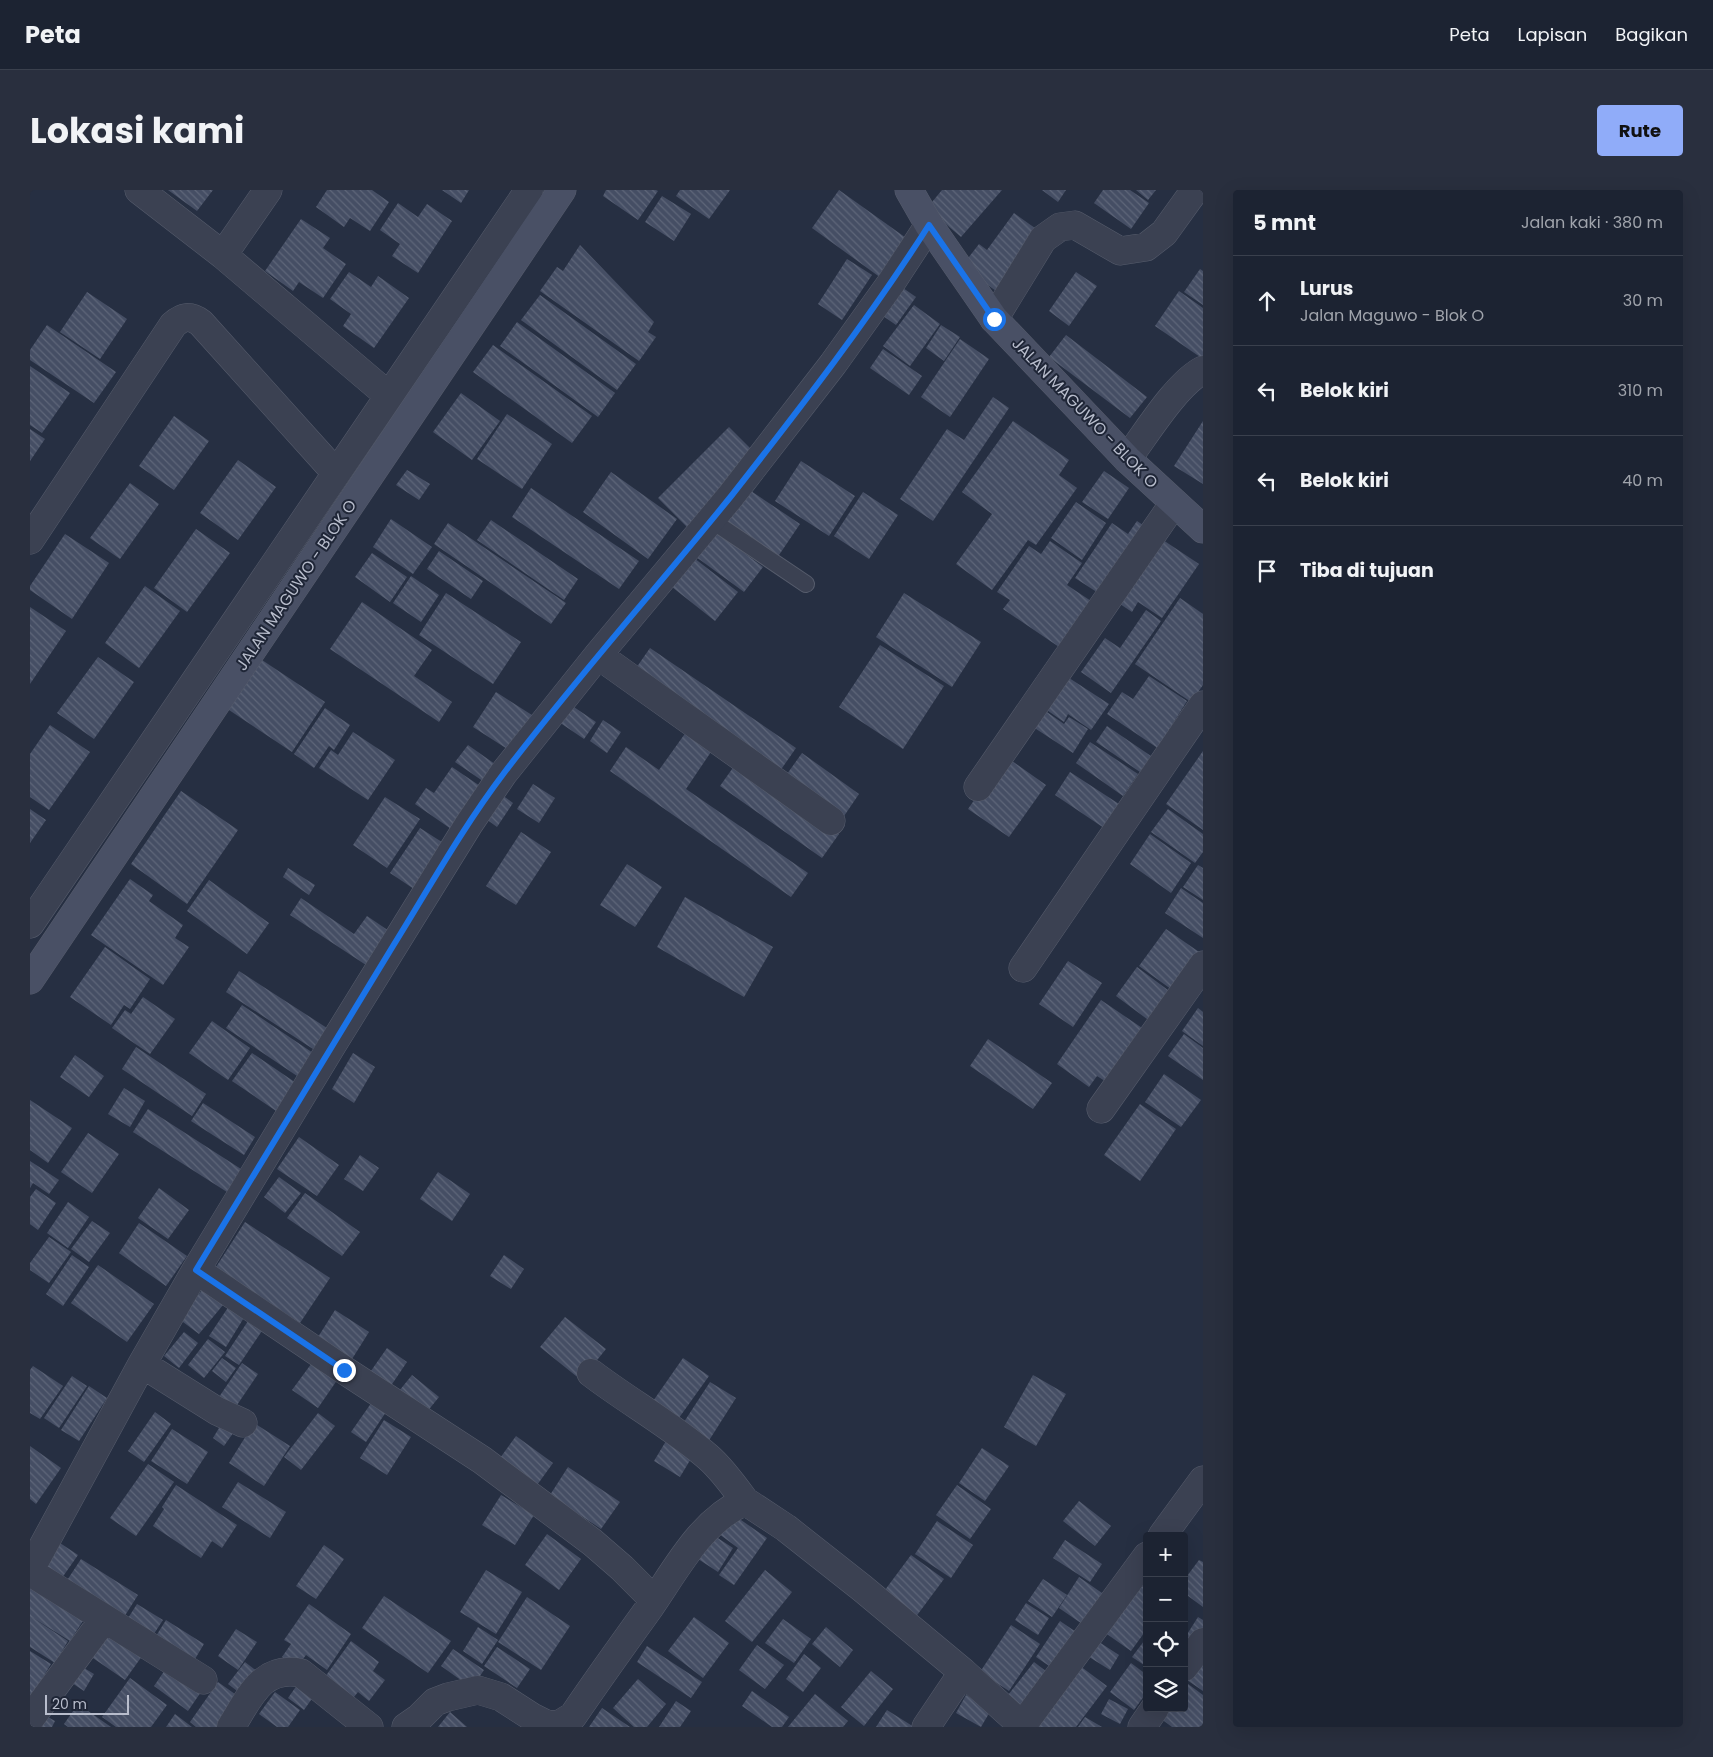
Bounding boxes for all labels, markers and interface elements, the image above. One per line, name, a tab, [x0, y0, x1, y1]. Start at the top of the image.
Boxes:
text: Peta	[25, 18, 81, 51]
text: Peta	[1449, 22, 1490, 47]
text: Lapisan	[1518, 22, 1587, 47]
text: Bagikan	[1615, 22, 1688, 47]
button: Rute	[1597, 105, 1683, 156]
text: Lokasi kami	[30, 106, 244, 155]
text: 5 mnt	[1253, 208, 1316, 237]
text: Jalan kaki · 380 m	[1521, 211, 1663, 234]
text: Lurus	[1300, 275, 1353, 302]
icon: ahead	[1253, 287, 1281, 315]
text: 30 m	[1623, 289, 1663, 312]
text: Jalan Maguwo - Blok O	[1300, 304, 1484, 327]
route start	[983, 308, 1006, 331]
street label: JALAN MAGUWO - BLOK O	[1007, 333, 1163, 493]
icon: left	[1253, 377, 1281, 405]
text: Belok kiri	[1300, 377, 1389, 404]
text: 310 m	[1618, 379, 1663, 402]
icon: left	[1253, 467, 1281, 495]
text: Belok kiri	[1300, 467, 1389, 494]
text: 40 m	[1622, 469, 1663, 492]
street label: JALAN MAGUWO - BLOK O	[230, 495, 362, 675]
icon: arrive	[1253, 557, 1281, 585]
text: Tiba di tujuan	[1300, 557, 1434, 584]
route end	[333, 1359, 356, 1382]
map controls	[1143, 1532, 1188, 1712]
button: +	[1143, 1532, 1188, 1577]
button: −	[1143, 1577, 1188, 1622]
button: locate	[1143, 1622, 1188, 1667]
button: layers	[1143, 1667, 1188, 1712]
scale bar	[45, 1692, 129, 1715]
text: 20 m	[52, 1694, 87, 1714]

